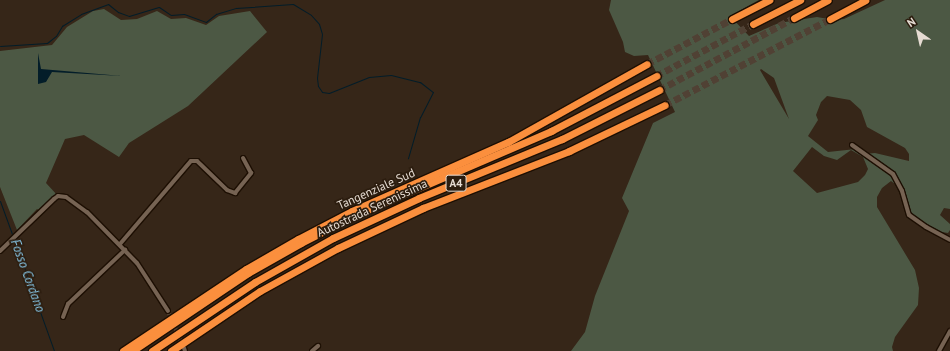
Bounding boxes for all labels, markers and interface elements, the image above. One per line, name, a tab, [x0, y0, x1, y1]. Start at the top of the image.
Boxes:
north arrow	[898, 12, 938, 52]
text: N	[904, 14, 918, 30]
street label: Tangenziale Sud	[335, 165, 417, 213]
road number: A4	[445, 174, 467, 192]
street label: Autostrada Serenissima	[315, 176, 429, 240]
water label: Fosso Cordano	[7, 237, 47, 315]

